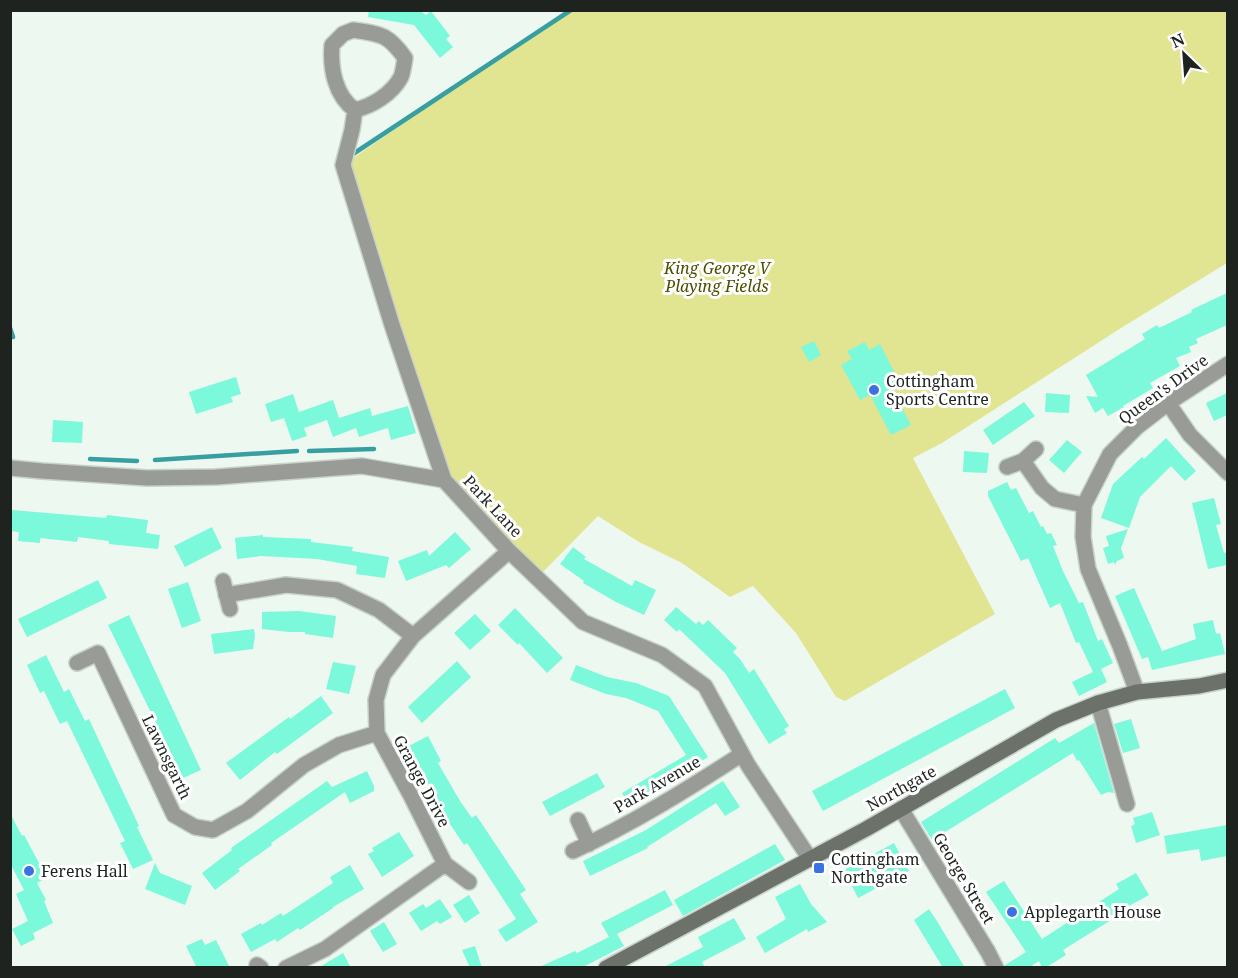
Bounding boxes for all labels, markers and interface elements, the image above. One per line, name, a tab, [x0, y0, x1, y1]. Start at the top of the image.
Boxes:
north arrow	[1154, 24, 1214, 84]
text: N	[1167, 28, 1188, 53]
park label: King George V Playing Fields	[663, 257, 772, 297]
street label: Queen's Drive	[1114, 349, 1212, 429]
place label: Cottingham Sports Centre	[886, 370, 989, 410]
marker: Cottingham Sports Centre	[867, 383, 881, 397]
street label: Park Lane	[458, 470, 528, 542]
street label: Lawnsgarth	[137, 711, 197, 803]
street label: Grange Drive	[388, 731, 456, 831]
street label: Park Avenue	[610, 750, 704, 818]
street label: Northgate	[862, 760, 940, 816]
street label: George Street	[928, 828, 1000, 928]
place label: Cottingham Northgate	[831, 848, 920, 888]
place label: Ferens Hall	[41, 860, 128, 882]
marker: Cottingham Northgate	[812, 861, 826, 875]
marker: Ferens Hall	[22, 864, 36, 878]
place label: Applegarth House	[1024, 901, 1161, 923]
marker: Applegarth House	[1005, 905, 1019, 919]

